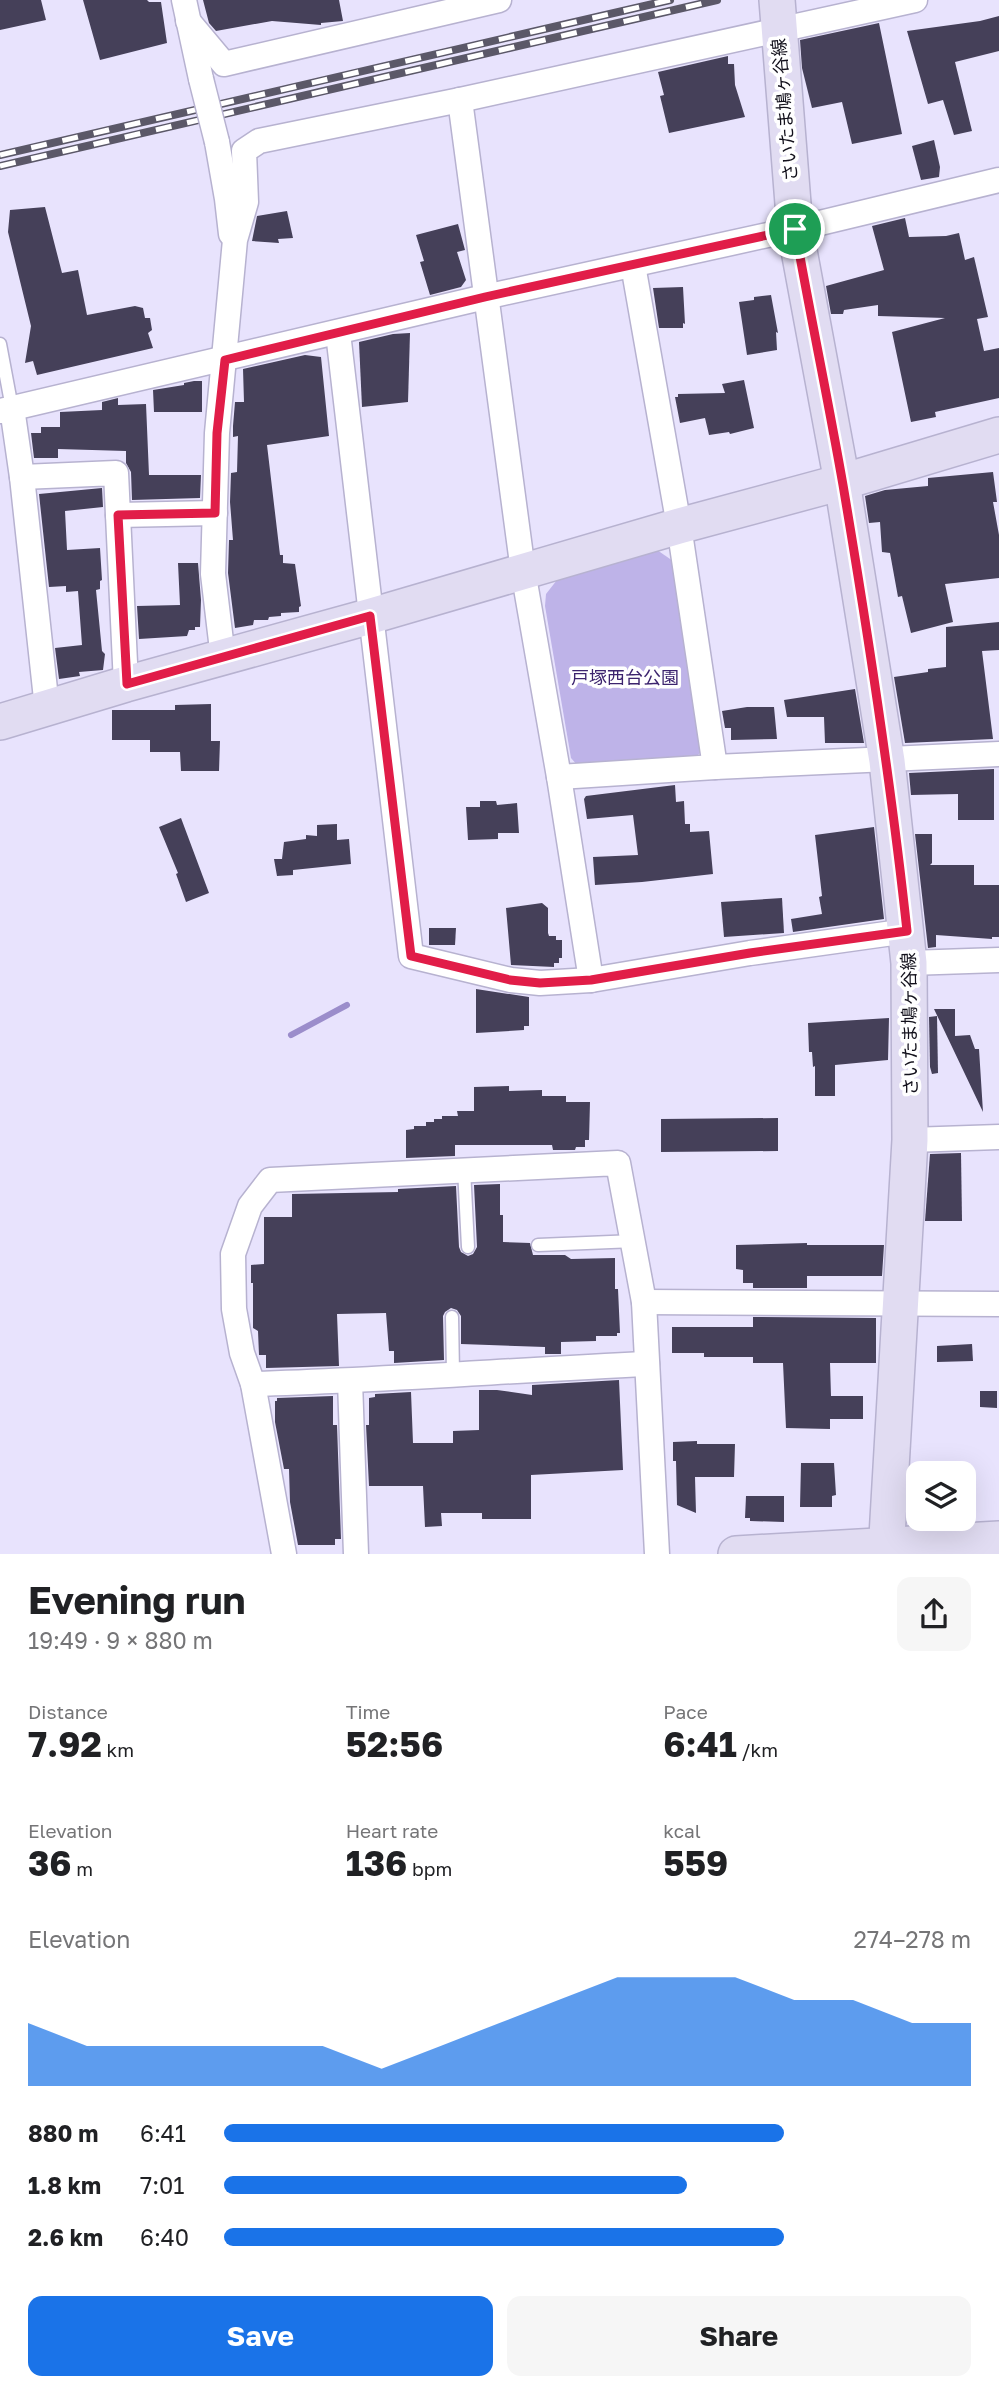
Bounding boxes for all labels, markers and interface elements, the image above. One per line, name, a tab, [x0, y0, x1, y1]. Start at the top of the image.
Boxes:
street label: さいたま鳩ヶ谷線	[767, 38, 801, 182]
pin	[765, 199, 825, 259]
icon: arrive	[776, 210, 814, 248]
park label: 戸塚西台公園	[571, 666, 679, 688]
street label: さいたま鳩ヶ谷線	[897, 952, 921, 1096]
map controls	[906, 1461, 976, 1531]
button: layers	[906, 1461, 976, 1531]
text: Evening run	[28, 1577, 246, 1622]
button: share	[897, 1577, 971, 1651]
text: 19:49 · 9 × 880 m	[28, 1626, 213, 1654]
text: Distance	[28, 1700, 108, 1723]
text: Time	[346, 1700, 390, 1723]
text: Pace	[663, 1700, 708, 1723]
text: 7.92	[28, 1723, 102, 1765]
text: 52:56	[346, 1723, 443, 1765]
text: 6:41	[663, 1723, 737, 1765]
text: km	[102, 1738, 134, 1761]
text: /km	[737, 1738, 778, 1761]
text: Elevation	[28, 1819, 113, 1842]
text: Heart rate	[346, 1819, 438, 1842]
text: kcal	[663, 1819, 701, 1842]
text: 36	[28, 1842, 72, 1884]
text: 136	[346, 1842, 407, 1884]
text: 559	[663, 1842, 728, 1884]
text: m	[72, 1857, 93, 1880]
text: bpm	[407, 1857, 452, 1880]
text: Elevation	[28, 1925, 130, 1953]
text: 274–278 m	[854, 1925, 971, 1953]
text: 880 m	[28, 2119, 98, 2147]
text: 6:41	[140, 2119, 186, 2147]
text: 1.8 km	[28, 2171, 101, 2199]
text: 7:01	[140, 2171, 185, 2199]
text: 2.6 km	[28, 2223, 103, 2251]
text: 6:40	[140, 2223, 189, 2251]
button: Save	[28, 2296, 493, 2376]
button: Share	[507, 2296, 971, 2376]

